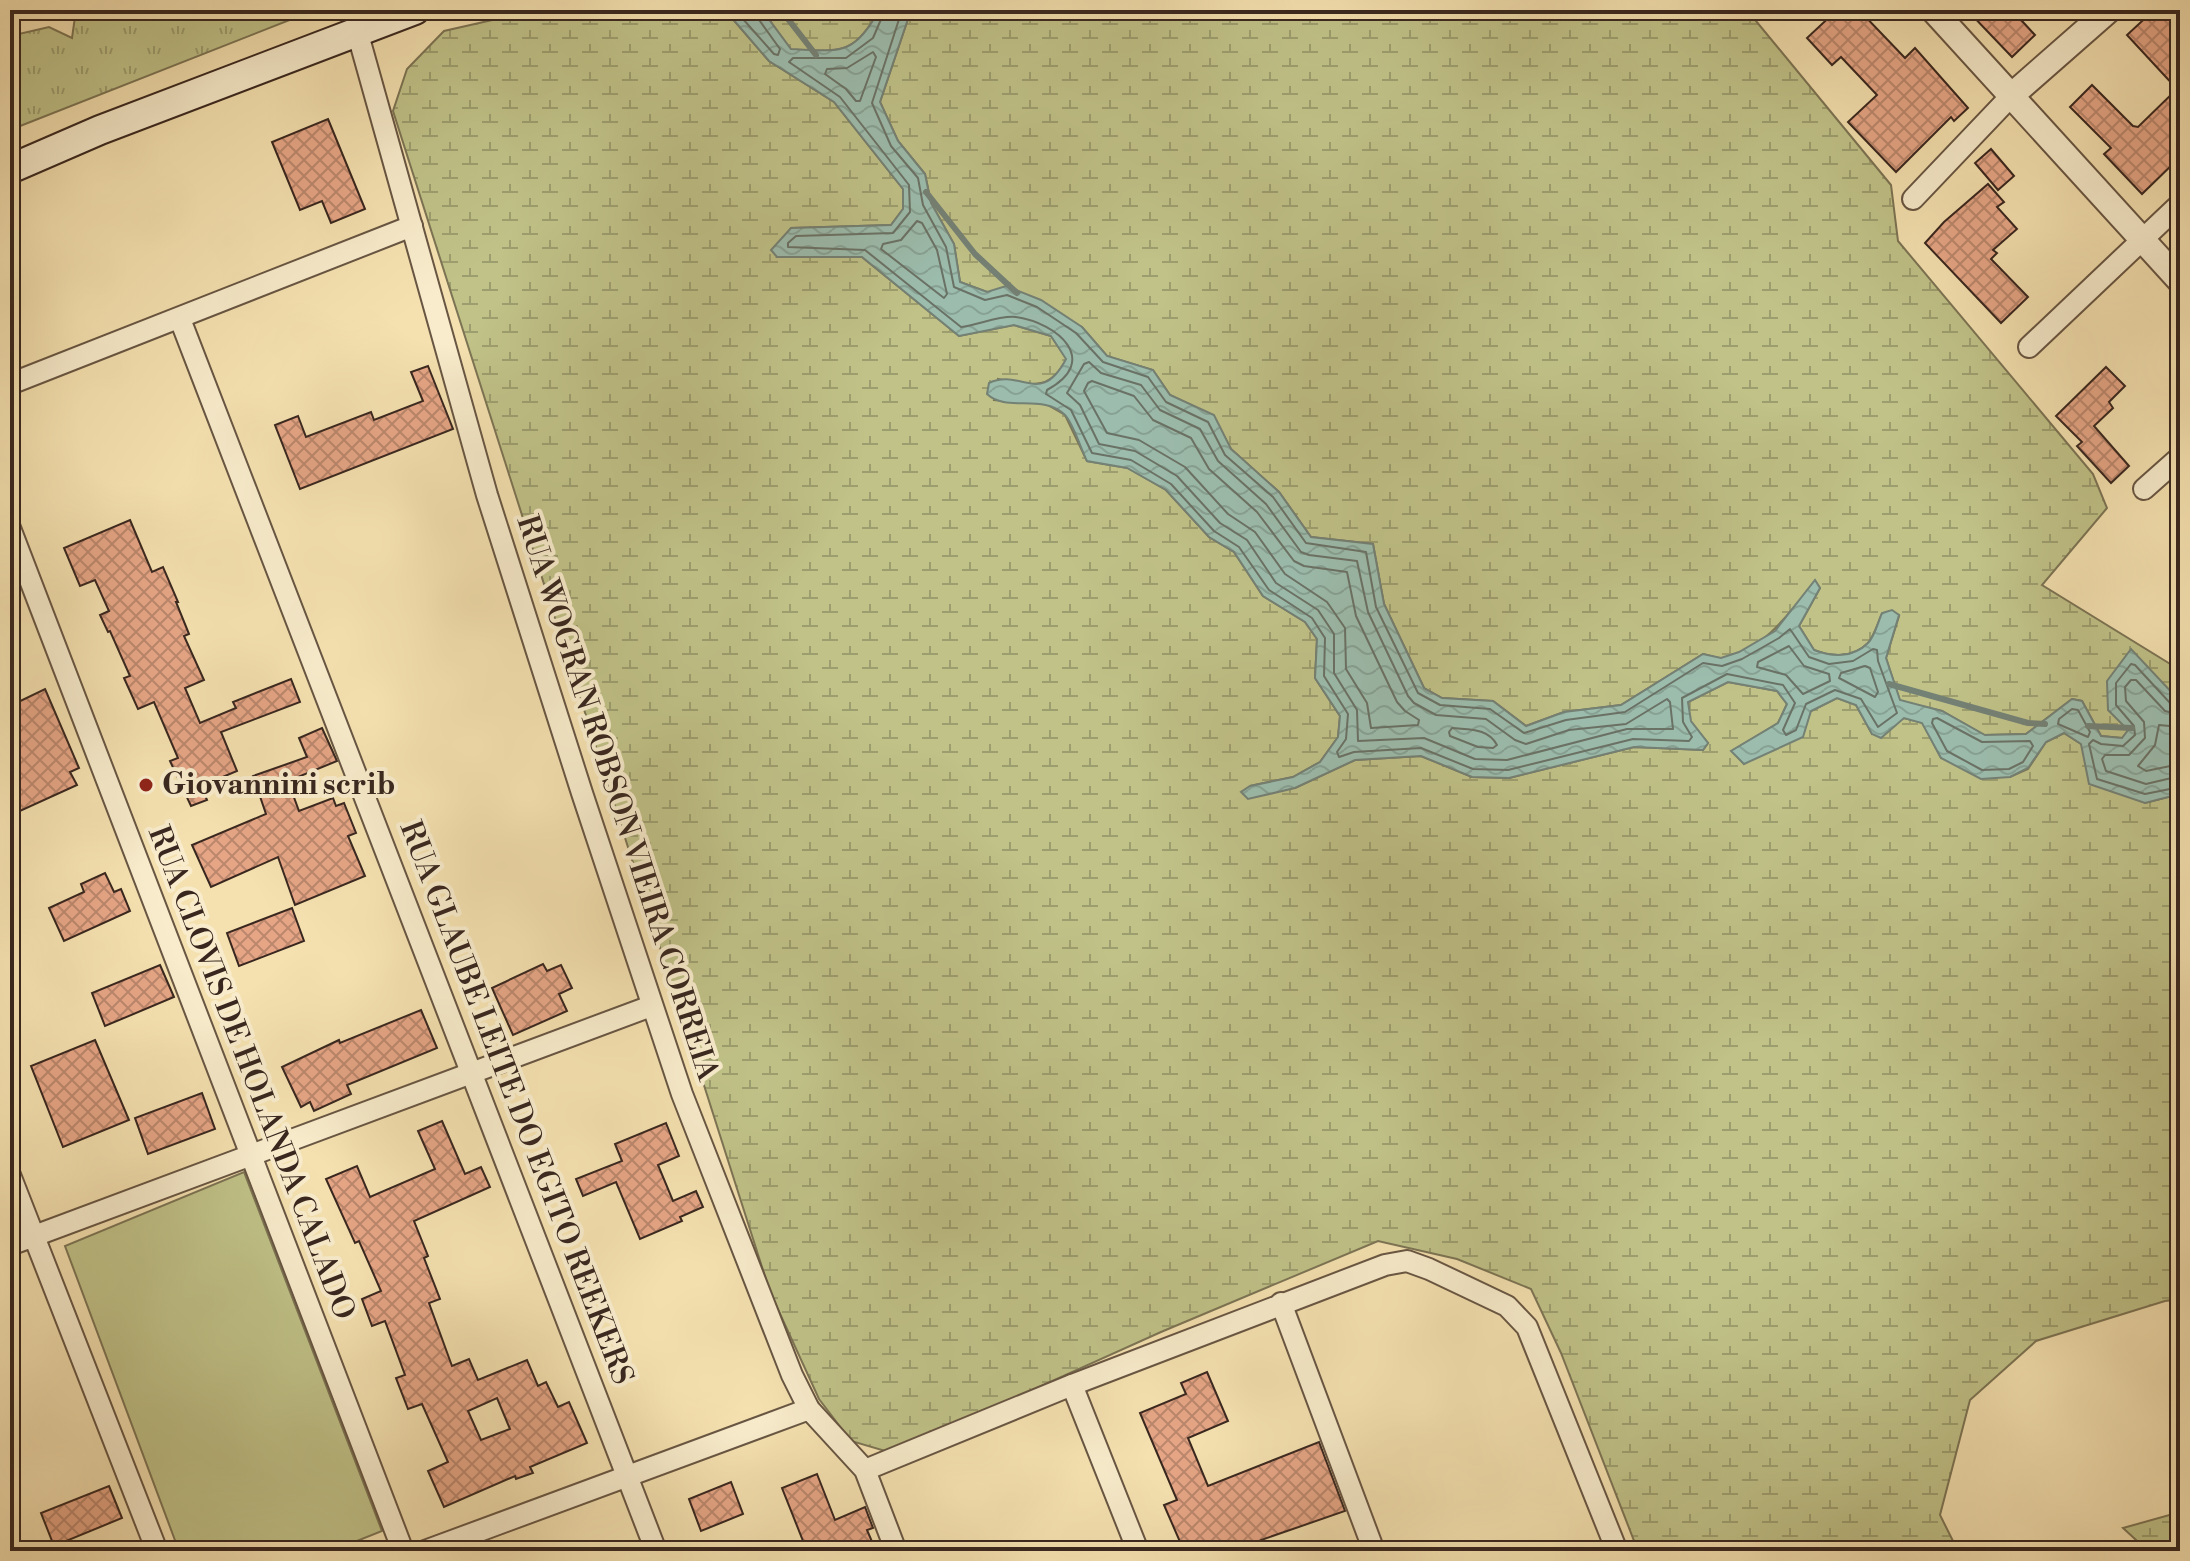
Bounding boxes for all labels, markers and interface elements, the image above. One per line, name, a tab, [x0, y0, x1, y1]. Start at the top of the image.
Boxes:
street label: RUA WOGRAN ROBSON VIEIRA CORREIA	[507, 511, 727, 1087]
place label: Giovannini scrib	[162, 766, 395, 804]
marker: Giovannini scrib	[137, 776, 155, 794]
street label: RUA GLAUBE LEITE DO EGITO REEKERS	[391, 816, 641, 1390]
street label: RUA CLOVIS DE HOLANDA CALADO	[139, 821, 363, 1325]

